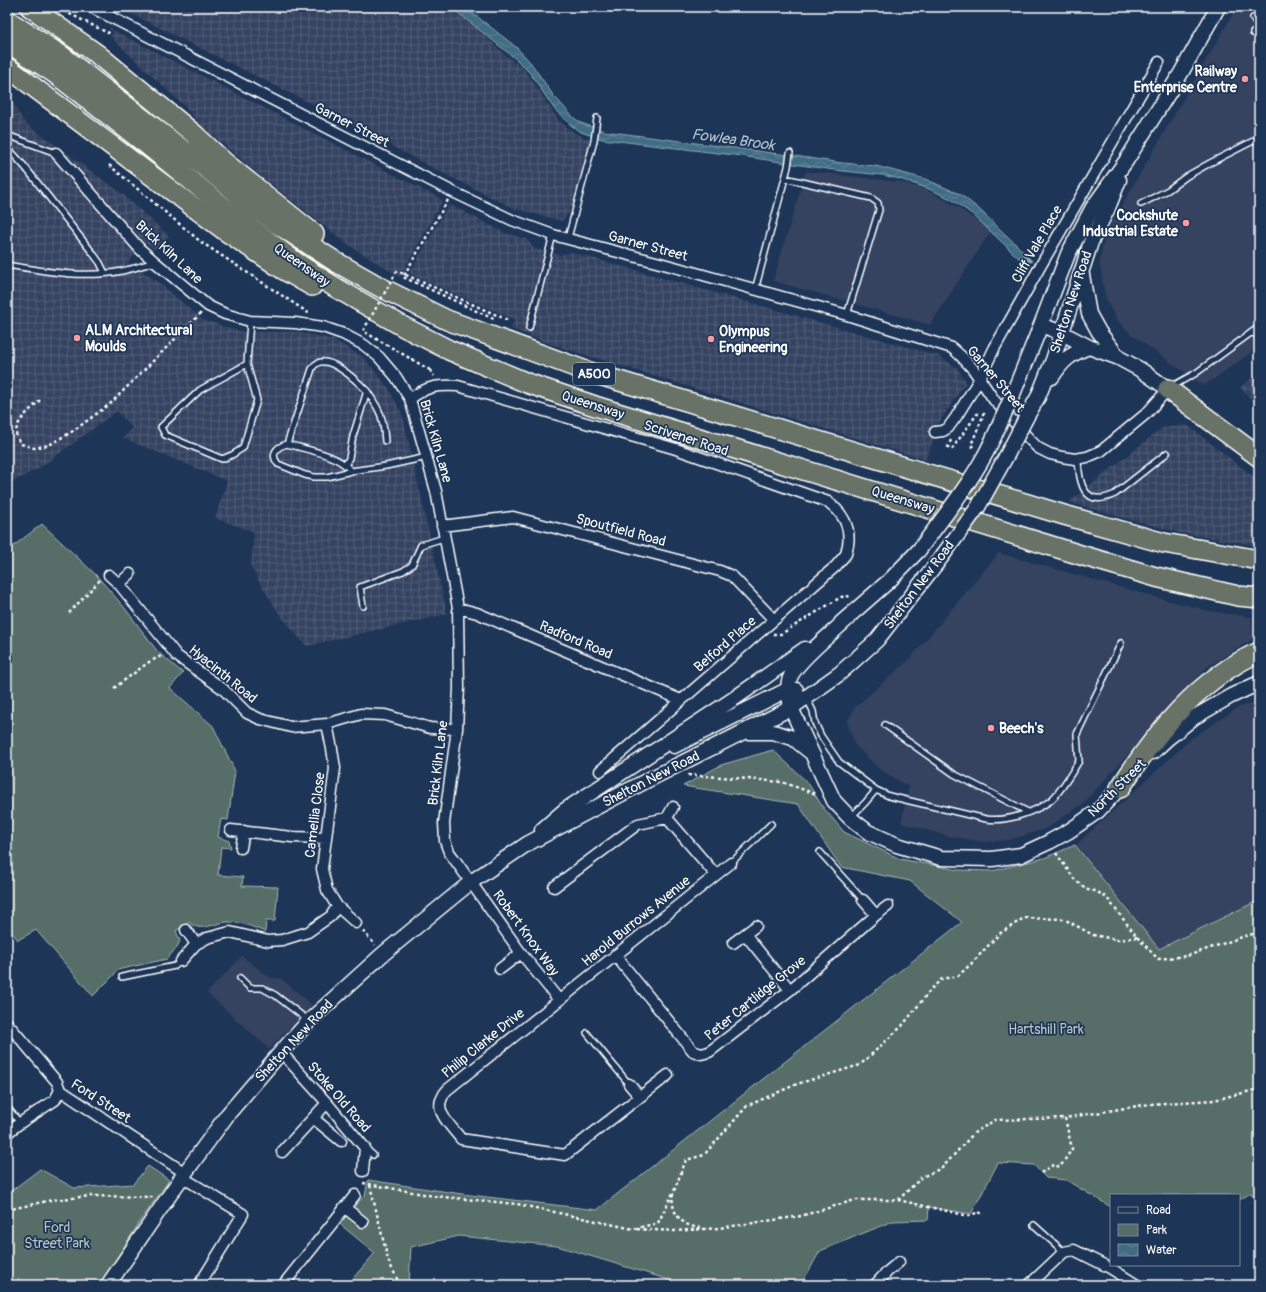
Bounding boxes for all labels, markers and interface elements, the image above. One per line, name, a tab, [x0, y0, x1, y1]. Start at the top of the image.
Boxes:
place label: Railway Enterprise Centre	[1134, 63, 1238, 96]
marker: Railway Enterprise Centre	[1240, 74, 1250, 84]
street label: Garner Street	[312, 99, 393, 151]
water label: Fowlea Brook	[690, 125, 777, 155]
street label: Cliff Vale Place	[1008, 202, 1066, 286]
place label: Cockshute Industrial Estate	[1082, 207, 1179, 240]
street label: Brick Kiln Lane	[132, 217, 206, 287]
marker: Cockshute Industrial Estate	[1181, 218, 1191, 228]
street label: Garner Street	[606, 227, 690, 265]
street label: Queensway	[271, 239, 333, 291]
street label: Shelton New Road	[1046, 248, 1096, 355]
place label: ALM Architectural Moulds	[85, 322, 193, 355]
place label: Olympus Engineering	[719, 323, 788, 356]
marker: ALM Architectural Moulds	[72, 333, 82, 343]
marker: Olympus Engineering	[706, 334, 716, 344]
street label: Garner Street	[963, 342, 1029, 416]
road number: A500	[573, 363, 615, 385]
street label: Queensway	[559, 387, 627, 423]
street label: Brick Kiln Lane	[416, 398, 456, 484]
street label: Scrivener Road	[642, 416, 731, 460]
street label: Queensway	[869, 482, 937, 518]
street label: Spoutfield Road	[574, 510, 668, 550]
street label: Shelton New Road	[880, 537, 958, 633]
street label: Belford Place	[690, 612, 760, 676]
street label: Radford Road	[537, 617, 615, 663]
street label: Hyacinth Road	[185, 641, 261, 707]
street label: Brick Kiln Lane	[424, 719, 452, 806]
place label: Beech's	[999, 720, 1044, 737]
marker: Beech's	[986, 723, 996, 733]
street label: Shelton New Road	[600, 747, 703, 811]
street label: North Street	[1084, 755, 1150, 821]
street label: Camellia Close	[301, 771, 329, 859]
street label: Harold Burrows Avenue	[578, 872, 694, 970]
street label: Robert Knox Way	[489, 887, 563, 979]
street label: Peter Cartlidge Grove	[701, 952, 809, 1044]
street label: Shelton New Road	[251, 996, 337, 1086]
street label: Philip Clarke Drive	[438, 1004, 528, 1082]
park label: Hartshill Park	[1008, 1021, 1084, 1038]
street label: Stoke Old Road	[304, 1058, 374, 1136]
street label: Ford Street	[68, 1075, 134, 1127]
legend	[1110, 1194, 1240, 1266]
text: Road	[1146, 1203, 1171, 1218]
park label: Ford Street Park	[24, 1219, 90, 1252]
text: Park	[1146, 1223, 1167, 1238]
text: Water	[1146, 1243, 1177, 1258]

